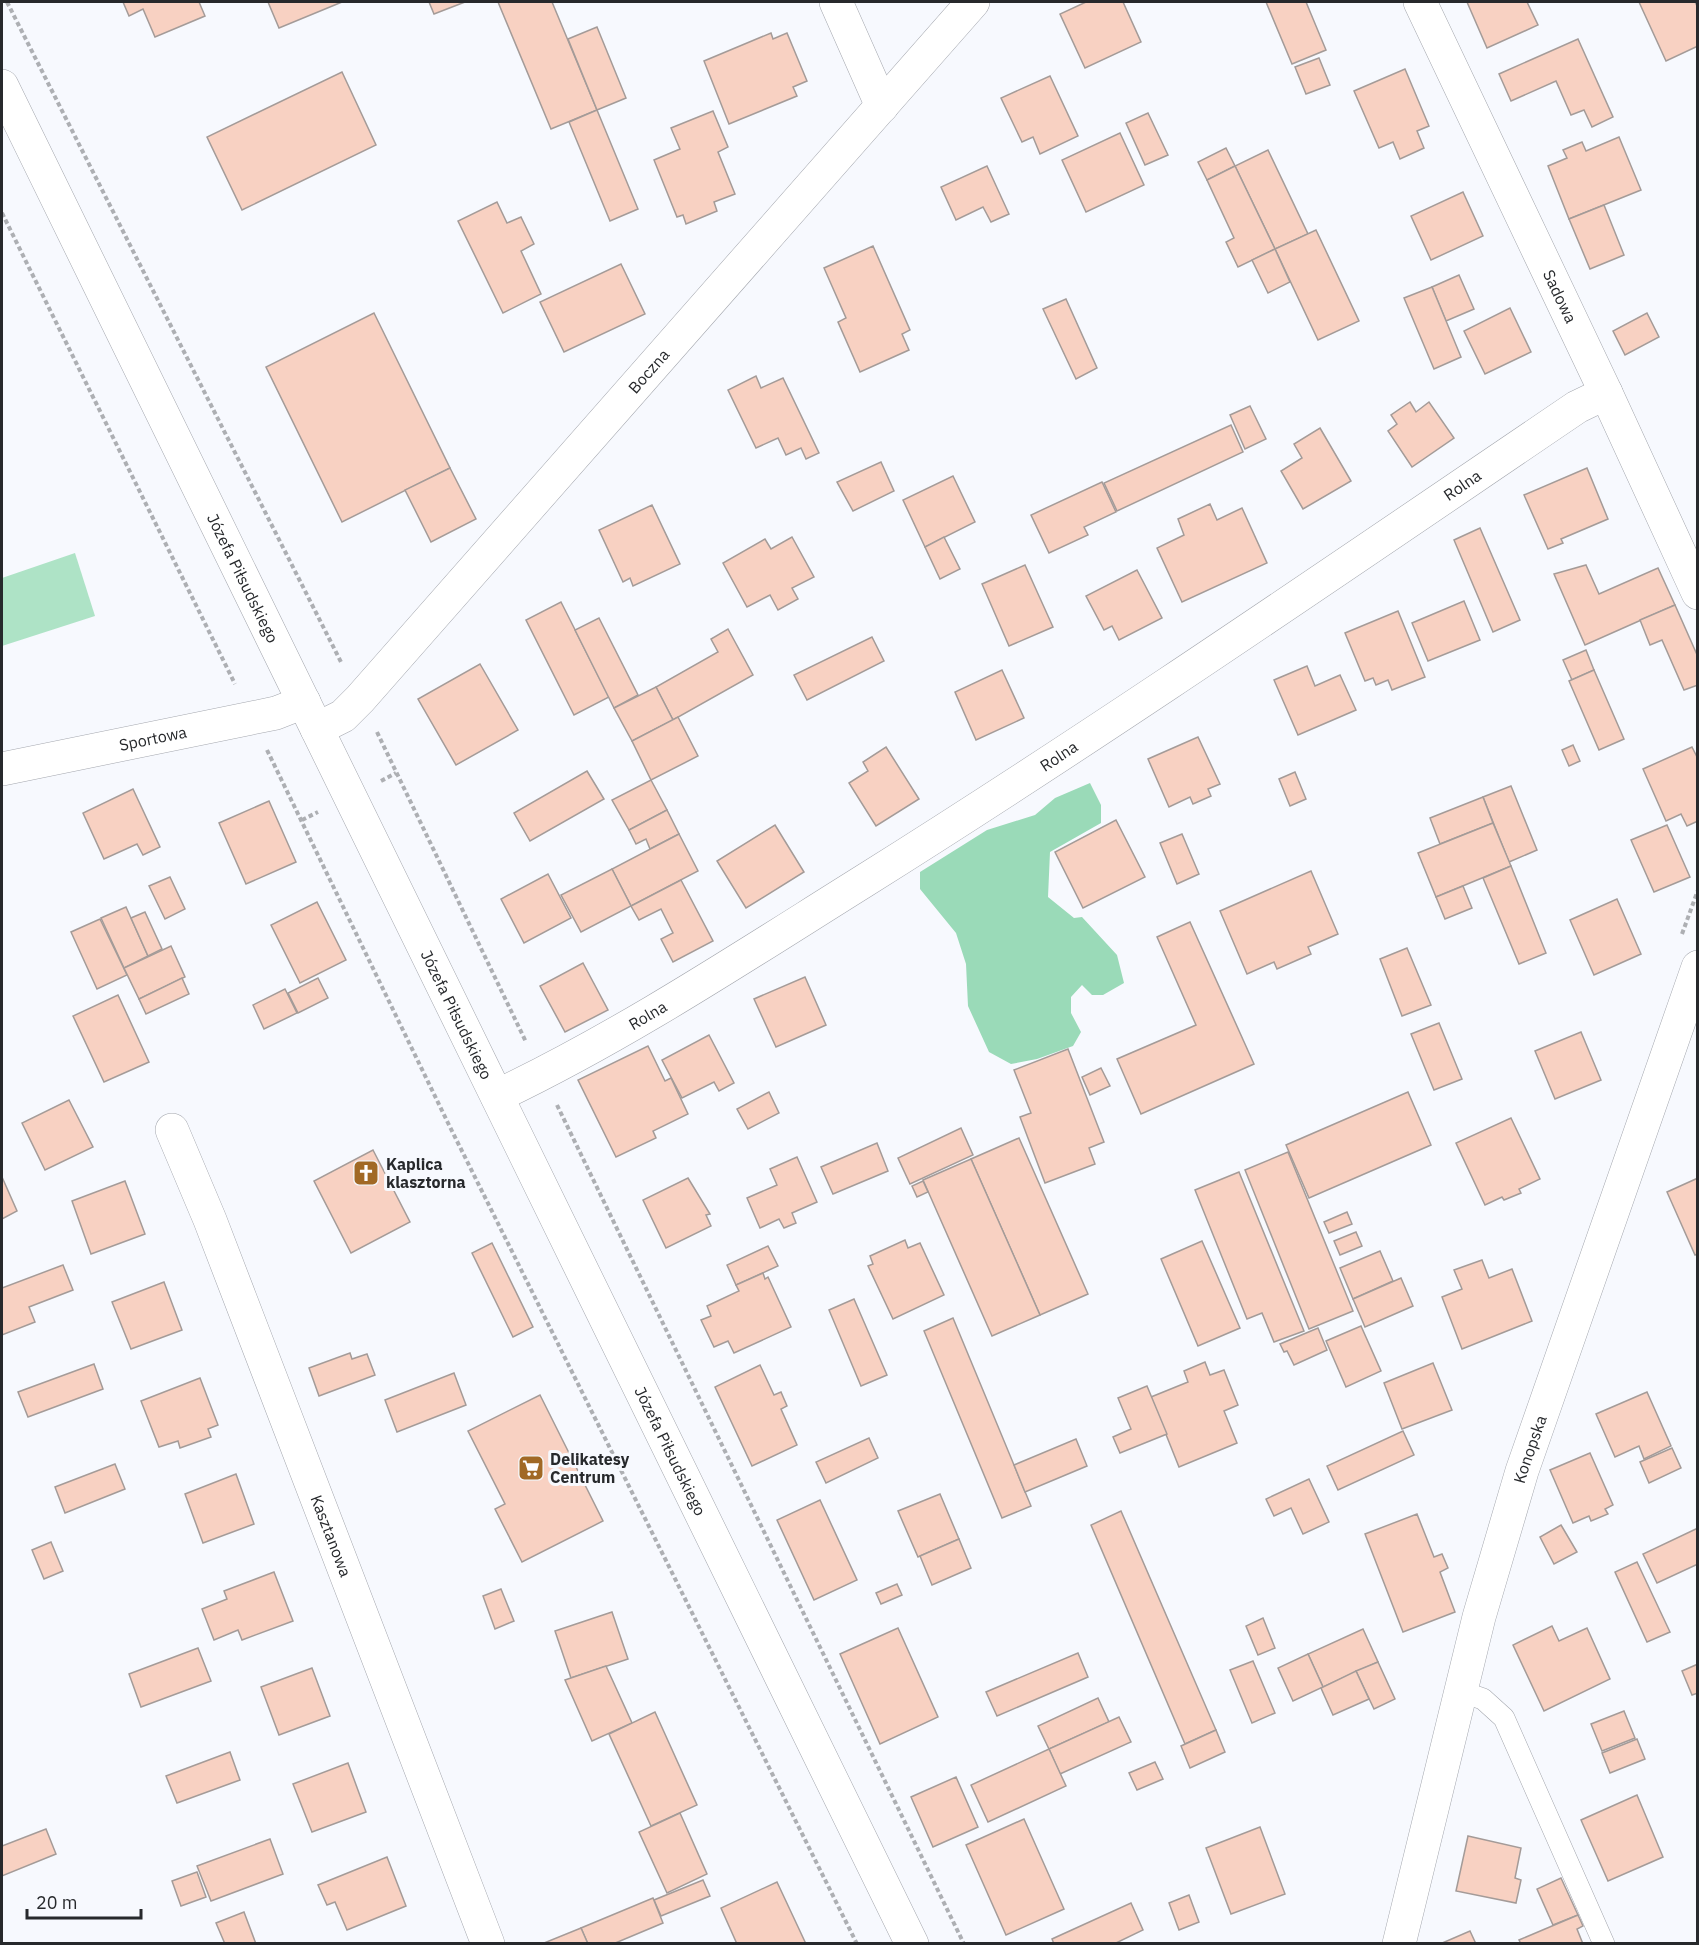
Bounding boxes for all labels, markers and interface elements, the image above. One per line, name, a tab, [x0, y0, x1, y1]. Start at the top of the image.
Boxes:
street label: Sadowa	[1539, 266, 1581, 327]
street label: Boczna	[624, 344, 674, 397]
street label: Rolna	[1440, 465, 1485, 505]
street label: Józefa Piłsudskiego	[203, 510, 283, 646]
street label: Sportowa	[117, 721, 189, 755]
street label: Rolna	[1036, 736, 1082, 776]
street label: Józefa Piłsudskiego	[417, 947, 497, 1083]
street label: Rolna	[625, 996, 671, 1034]
place label: Kaplica klasztorna	[386, 1154, 466, 1192]
church icon: Kaplica klasztorna	[351, 1158, 381, 1188]
street label: Józefa Piłsudskiego	[631, 1383, 711, 1519]
street label: Konopska	[1509, 1412, 1551, 1486]
place label: Delikatesy Centrum	[550, 1449, 630, 1487]
supermarket icon: Delikatesy Centrum	[516, 1453, 546, 1483]
street label: Kasztanowa	[306, 1492, 356, 1580]
scale bar	[27, 1882, 141, 1920]
text: 20 m	[36, 1891, 78, 1914]

